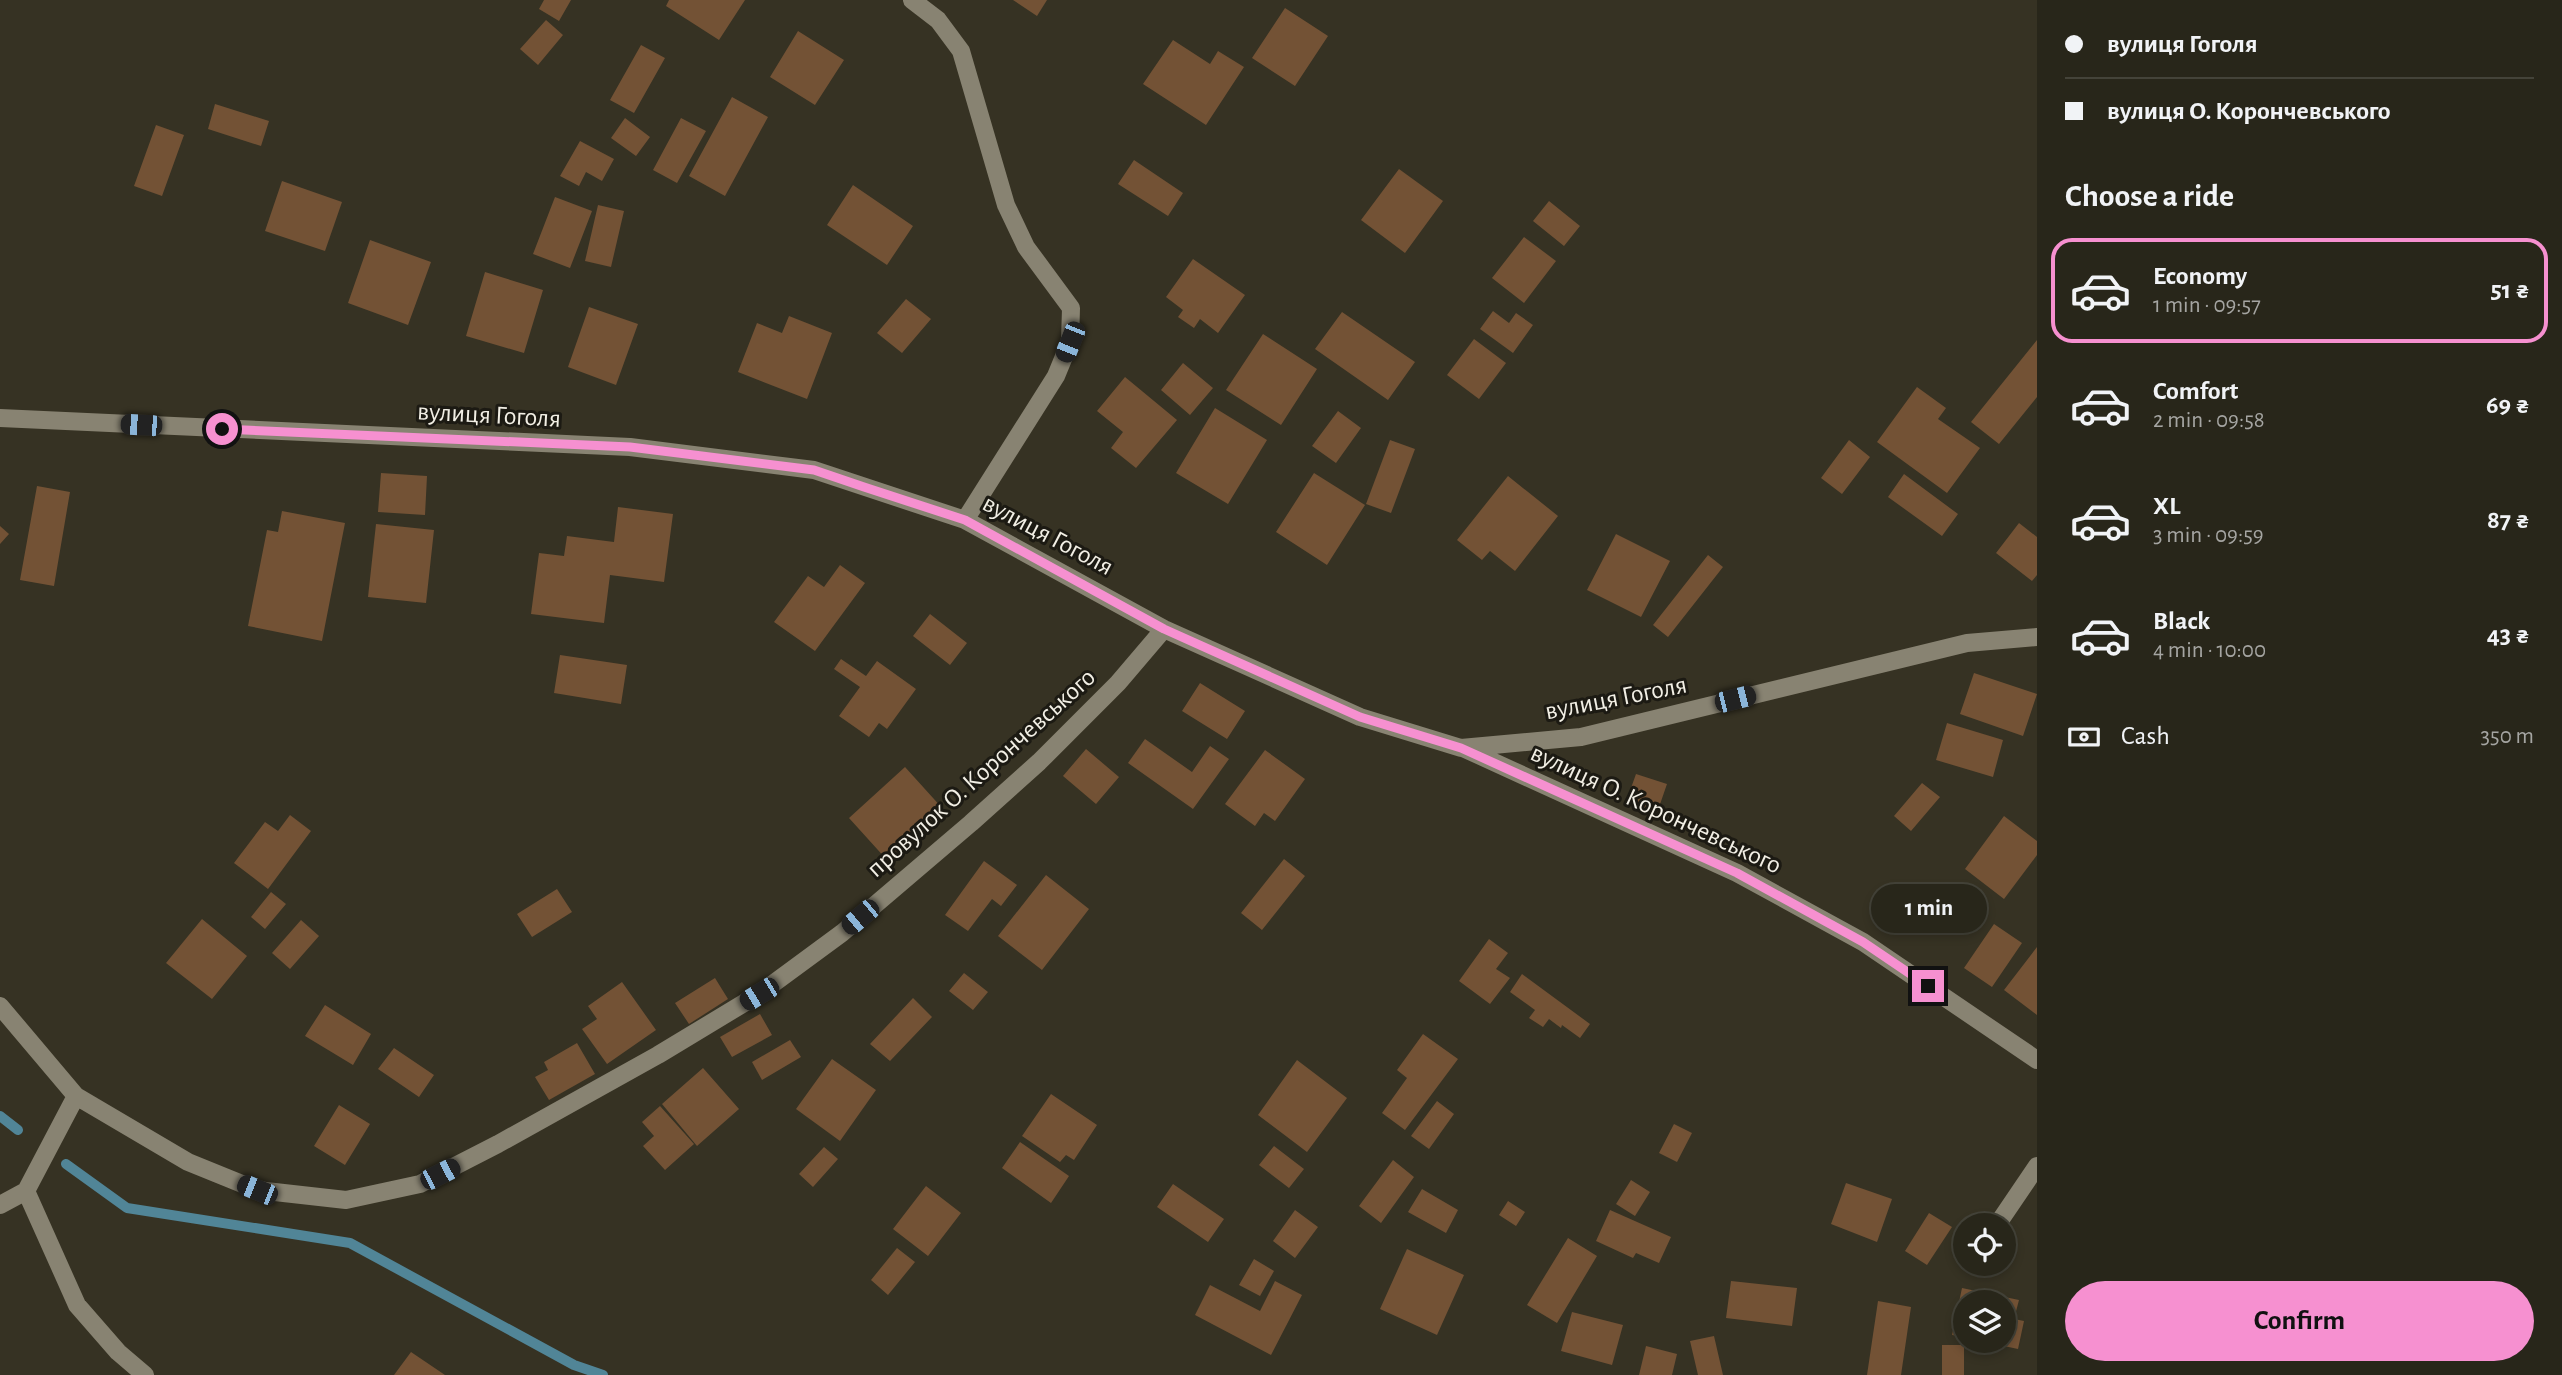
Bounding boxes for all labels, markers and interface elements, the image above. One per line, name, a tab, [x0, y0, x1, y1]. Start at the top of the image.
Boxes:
text: вулиця Гоголя	[2107, 31, 2258, 57]
text: вулиця О. Корончевського	[2107, 98, 2391, 124]
text: Choose a ride	[2065, 180, 2234, 212]
icon: car	[2069, 259, 2132, 322]
text: Economy	[2153, 263, 2247, 289]
text: 51 ₴	[2490, 277, 2530, 303]
text: 1 min · 09:57	[2153, 294, 2261, 317]
car	[1053, 319, 1088, 365]
icon: car	[2069, 374, 2132, 437]
text: Comfort	[2153, 378, 2238, 404]
text: 69 ₴	[2486, 392, 2530, 418]
street label: вулиця Гоголя	[416, 398, 562, 432]
text: 2 min · 09:58	[2153, 409, 2265, 432]
car	[120, 413, 163, 437]
route start	[206, 413, 238, 445]
icon: car	[2069, 489, 2132, 552]
street label: вулиця Гоголя	[978, 490, 1118, 580]
text: XL	[2153, 493, 2180, 519]
text: 87 ₴	[2487, 507, 2530, 533]
text: 3 min · 09:59	[2153, 524, 2264, 547]
icon: car	[2069, 604, 2132, 667]
text: Black	[2153, 608, 2210, 634]
text: 43 ₴	[2487, 622, 2530, 648]
text: 4 min · 10:00	[2153, 639, 2266, 662]
street label: провулок О. Корончевського	[862, 664, 1100, 882]
street label: вулиця Гоголя	[1543, 671, 1689, 725]
car	[1713, 684, 1758, 714]
icon: cash	[2065, 718, 2103, 756]
text: Cash	[2121, 723, 2170, 749]
text: 350 m	[2481, 725, 2534, 748]
street label: вулиця О. Корончевського	[1527, 739, 1785, 879]
callout: 1 min	[1870, 884, 1986, 934]
car	[838, 895, 883, 939]
text: 1 min	[1905, 897, 1953, 920]
route end	[1912, 970, 1944, 1002]
car	[736, 974, 783, 1014]
car	[417, 1155, 464, 1193]
car	[234, 1172, 281, 1208]
map controls	[1953, 1213, 2016, 1353]
button: locate	[1953, 1213, 2016, 1276]
button: Confirm	[2065, 1281, 2534, 1361]
button: layers	[1953, 1290, 2016, 1353]

